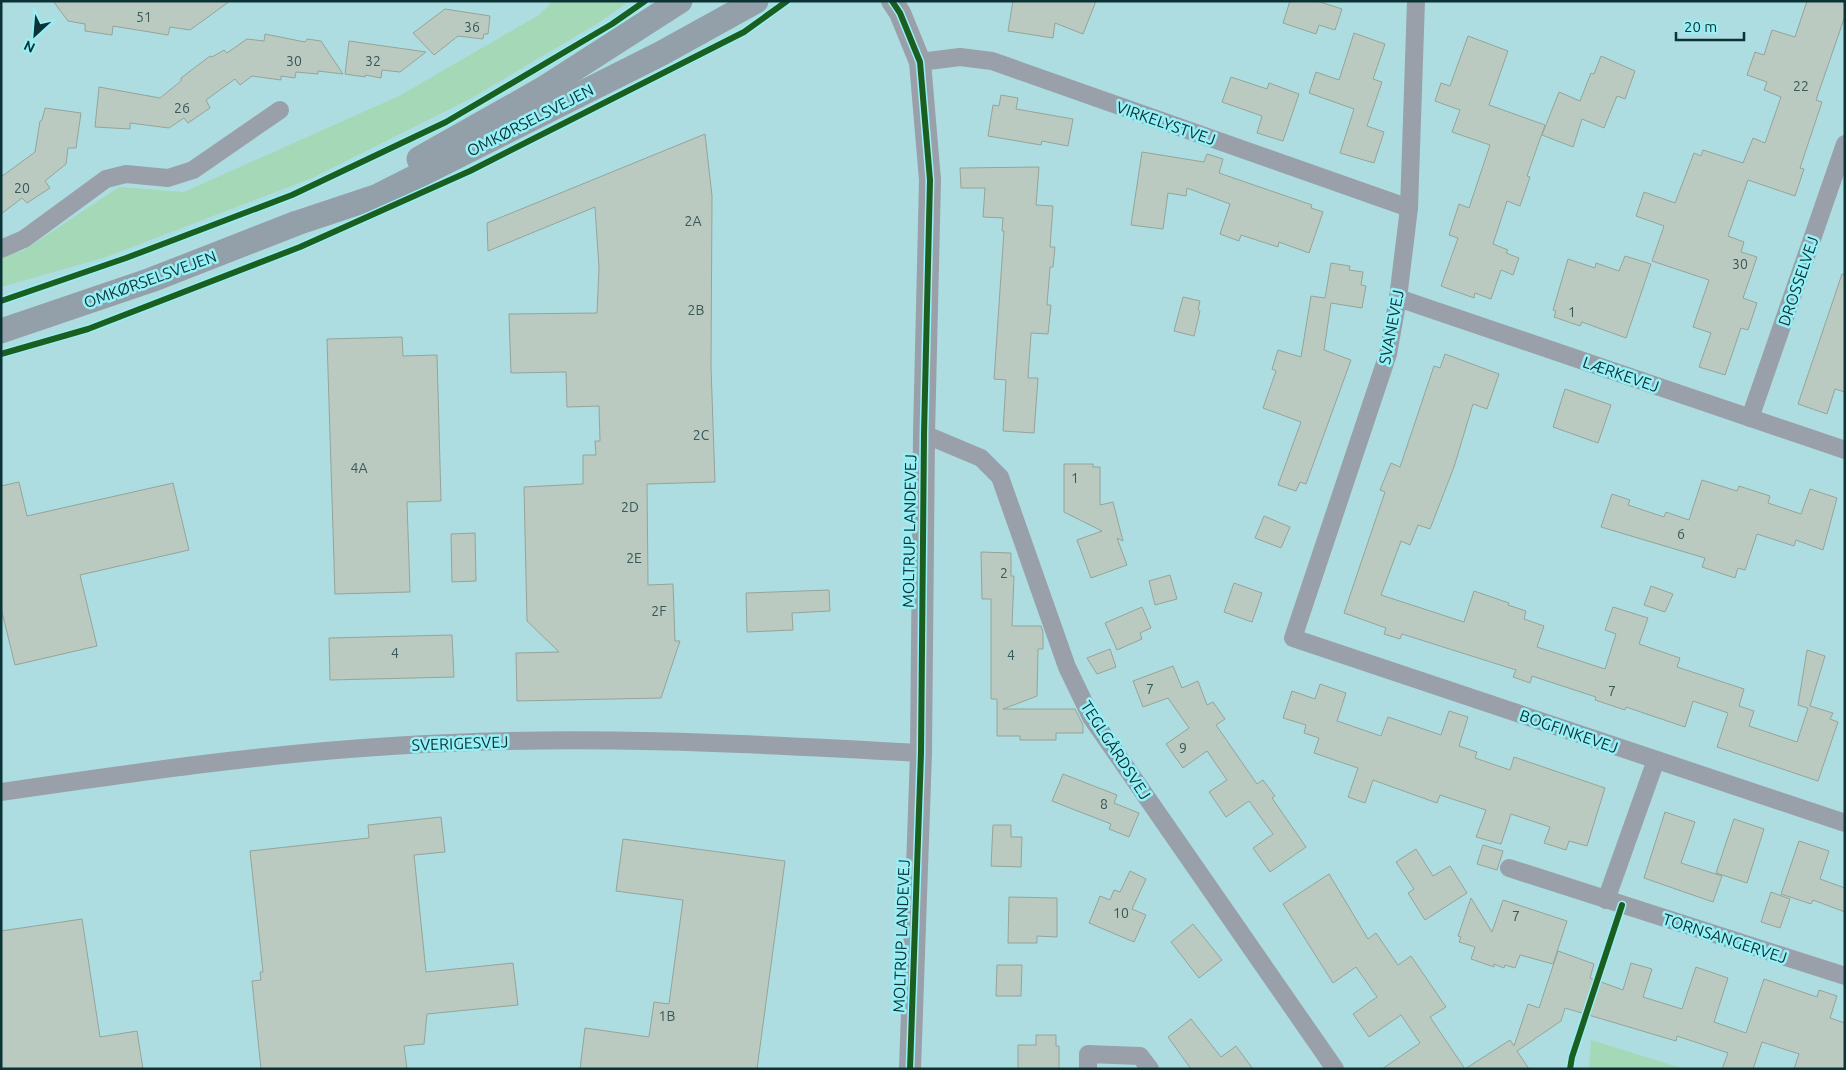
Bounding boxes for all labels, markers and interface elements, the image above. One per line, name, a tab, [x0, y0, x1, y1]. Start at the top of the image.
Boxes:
house number: 51	[136, 9, 152, 25]
north arrow	[10, 10, 60, 60]
scale bar	[1676, 10, 1744, 42]
text: 20 m	[1684, 18, 1717, 35]
house number: 36	[464, 19, 480, 35]
text: N	[21, 37, 38, 56]
house number: 30	[286, 53, 302, 69]
house number: 32	[365, 53, 381, 69]
house number: 22	[1793, 78, 1809, 94]
street label: OMKØRSELSVEJEN	[464, 80, 596, 160]
street label: VIRKELYSTVEJ	[1114, 98, 1218, 148]
house number: 26	[174, 100, 190, 116]
house number: 20	[14, 180, 30, 196]
house number: 2A	[685, 213, 702, 229]
street label: DROSSELVEJ	[1774, 234, 1822, 328]
street label: OMKØRSELSVEJEN	[81, 247, 219, 311]
house number: 30	[1732, 256, 1748, 272]
street label: SVANEVEJ	[1375, 288, 1407, 366]
house number: 2B	[688, 302, 704, 318]
house number: 1	[1568, 304, 1576, 320]
street label: LÆRKEVEJ	[1581, 353, 1661, 395]
house number: 2C	[693, 427, 710, 443]
street label: MOLTRUP LANDEVEJ	[899, 454, 919, 608]
house number: 4A	[351, 460, 368, 476]
house number: 1	[1071, 470, 1079, 486]
house number: 2D	[621, 499, 639, 515]
house number: 6	[1677, 526, 1685, 542]
house number: 2E	[626, 550, 642, 566]
house number: 2	[1000, 565, 1008, 581]
house number: 2F	[651, 603, 667, 619]
house number: 4	[391, 645, 399, 661]
house number: 4	[1007, 647, 1015, 663]
house number: 7	[1146, 681, 1154, 697]
house number: 7	[1608, 683, 1616, 699]
street label: TEGLGÅRDSVEJ	[1077, 697, 1155, 803]
street label: BOGFINKEVEJ	[1517, 706, 1621, 756]
street label: SVERIGESVEJ	[411, 732, 509, 754]
house number: 9	[1179, 740, 1187, 756]
house number: 8	[1100, 796, 1108, 812]
street label: MOLTRUP LANDEVEJ	[889, 859, 913, 1013]
house number: 10	[1113, 905, 1129, 921]
house number: 7	[1512, 908, 1520, 924]
street label: TORNSANGERVEJ	[1661, 909, 1789, 967]
house number: 1B	[659, 1008, 675, 1024]

